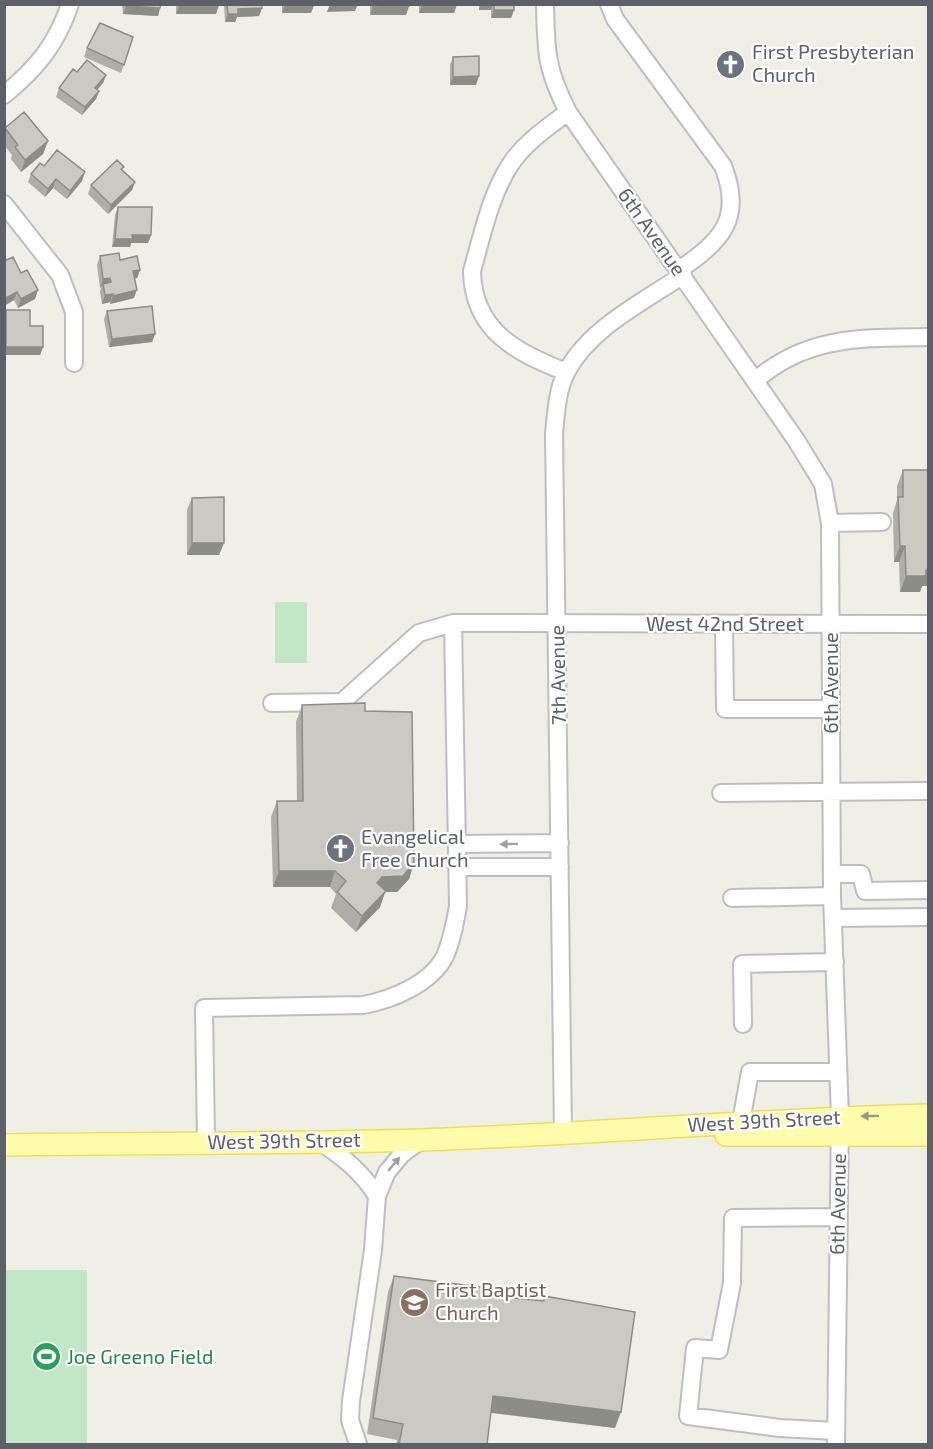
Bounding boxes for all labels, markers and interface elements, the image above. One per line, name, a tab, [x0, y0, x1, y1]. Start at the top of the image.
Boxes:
place label: First Presbyterian Church	[752, 39, 914, 86]
church icon: First Presbyterian Church	[715, 48, 747, 80]
street label: 6th Avenue	[614, 183, 692, 280]
street label: West 42nd Street	[646, 611, 804, 635]
street label: 7th Avenue	[544, 625, 570, 725]
street label: 6th Avenue	[818, 632, 842, 734]
place label: Evangelical Free Church	[361, 824, 469, 871]
church icon: Evangelical Free Church	[324, 832, 356, 864]
one-way arrow	[499, 839, 518, 849]
street label: West 39th Street	[687, 1104, 842, 1136]
one-way arrow	[861, 1112, 880, 1121]
street label: West 39th Street	[207, 1127, 361, 1153]
street label: 6th Avenue	[824, 1153, 850, 1255]
one-way arrow	[387, 1157, 400, 1172]
place label: First Baptist Church	[435, 1277, 547, 1324]
school or university icon: First Baptist Church	[398, 1286, 430, 1318]
sports icon: Joe Greeno Field	[30, 1341, 62, 1373]
place label: Joe Greeno Field	[67, 1344, 213, 1368]

